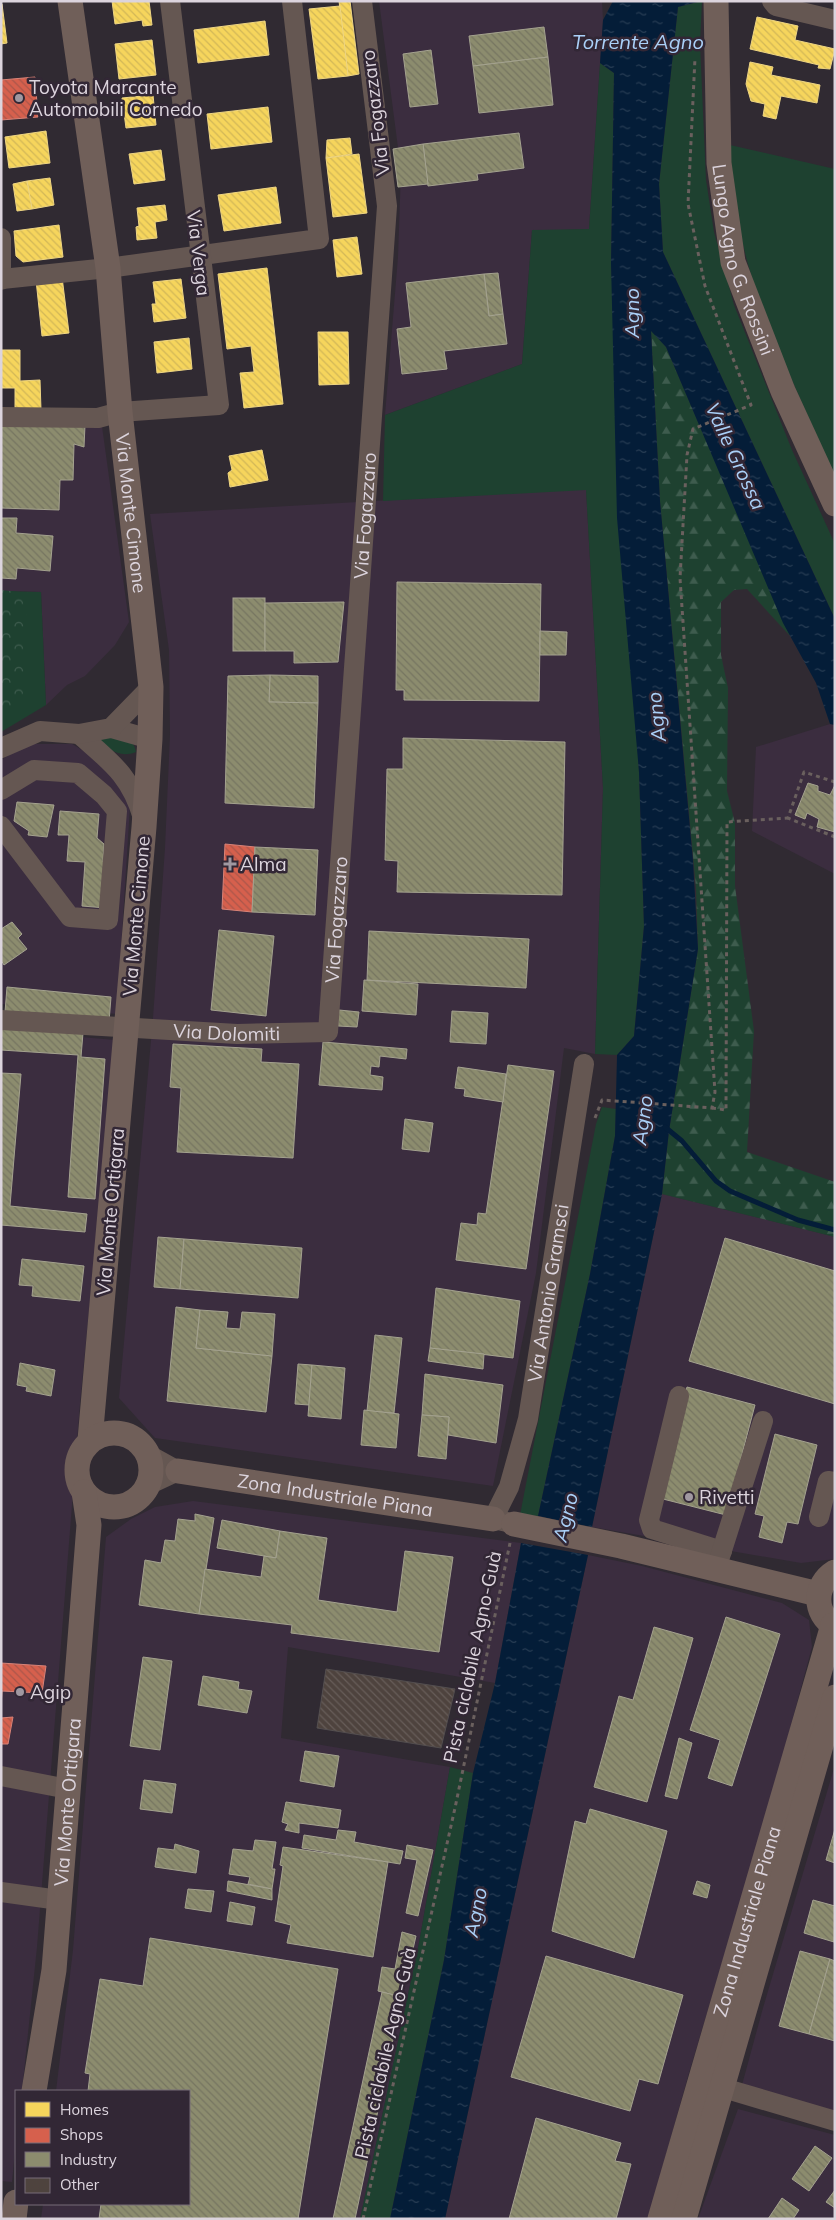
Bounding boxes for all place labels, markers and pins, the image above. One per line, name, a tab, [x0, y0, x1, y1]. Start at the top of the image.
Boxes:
place label: Toyota Marcante Automobili Cornedo	[29, 75, 203, 121]
marker: Toyota Marcante Automobili Cornedo	[13, 92, 25, 104]
place label: Alma	[240, 852, 287, 876]
marker: Alma	[224, 858, 236, 870]
place label: Rivetti	[699, 1485, 755, 1509]
marker: Rivetti	[683, 1491, 695, 1503]
place label: Agip	[30, 1680, 71, 1704]
marker: Agip	[14, 1686, 26, 1698]

